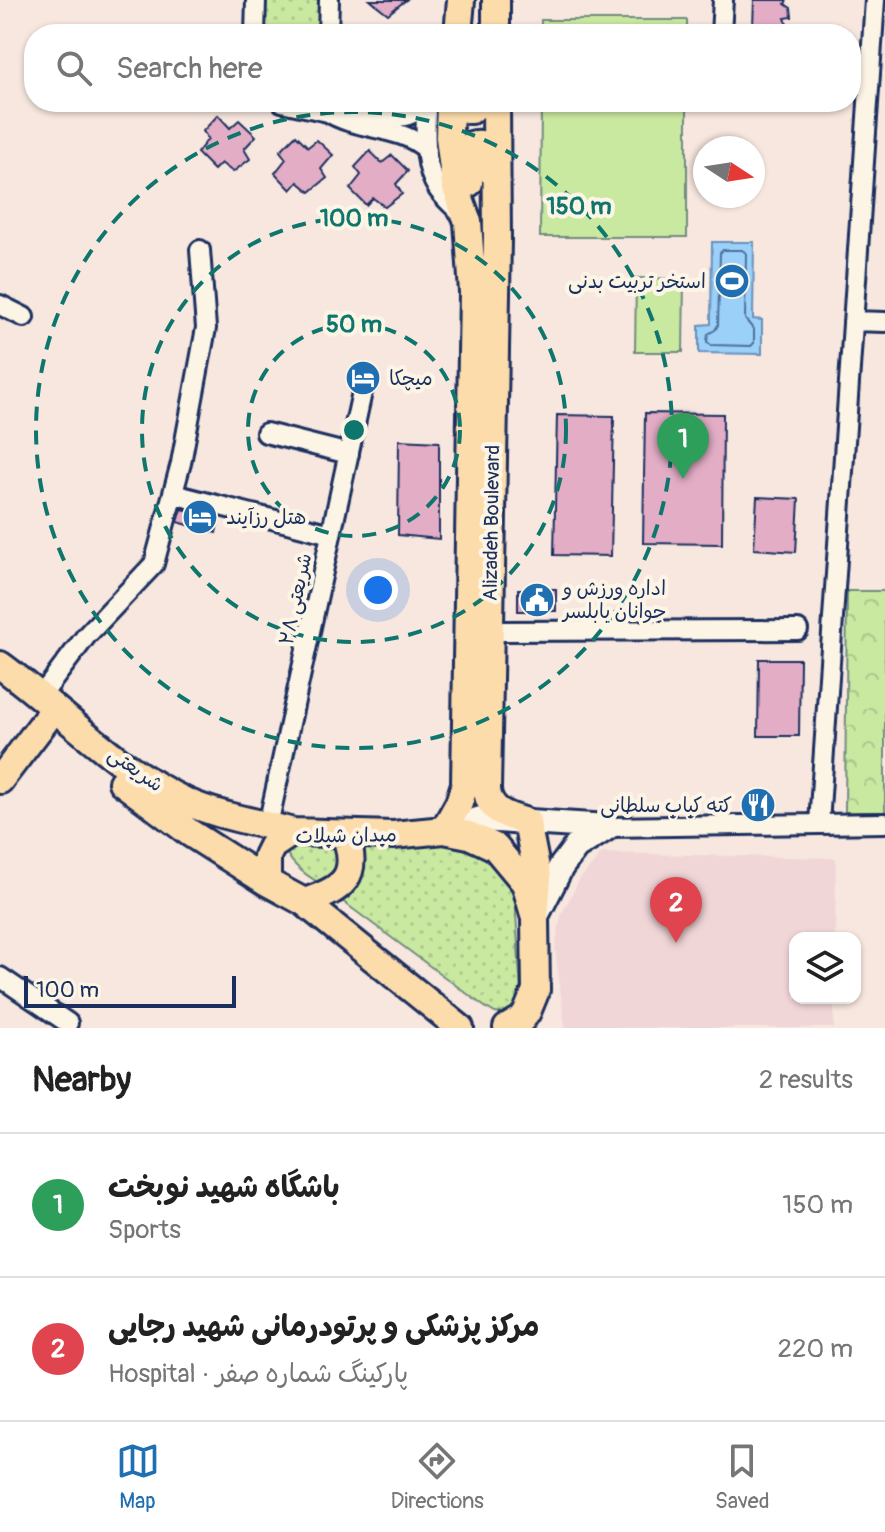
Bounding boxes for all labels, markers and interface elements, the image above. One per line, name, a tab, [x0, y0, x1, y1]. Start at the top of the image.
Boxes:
search box	[24, 24, 861, 112]
icon: search	[52, 46, 96, 90]
text: Search here	[116, 50, 263, 87]
north arrow	[693, 136, 765, 208]
text: 150 m	[546, 192, 612, 221]
text: 100 m	[320, 204, 388, 233]
sports icon: استخر تربیت بدنی	[713, 262, 751, 300]
place label: استخر تربیت بدنی	[568, 269, 706, 294]
text: 50 m	[326, 310, 382, 339]
hotel icon: میچکا	[344, 359, 382, 397]
place label: میچکا	[389, 366, 433, 391]
pin: 1	[657, 413, 709, 479]
centre of rings	[340, 416, 368, 444]
street label: Alizadeh Boulevard	[478, 445, 505, 601]
hotel icon: هتل رزآیند	[181, 498, 219, 536]
place label: هتل رزآیند	[226, 505, 306, 530]
street label: شریعتی ۲۸	[274, 551, 317, 647]
your location	[358, 570, 398, 610]
place label: اداره ورزش و جوانان بابلسر	[561, 576, 667, 624]
public building icon: اداره ورزش و جوانان بابلسر	[518, 581, 556, 619]
street label: شریعتی	[103, 742, 168, 797]
restaurant icon: کته کباب سلطانی	[739, 786, 777, 824]
place label: کته کباب سلطانی	[600, 793, 732, 818]
street label: میدان شیلات	[295, 822, 397, 849]
pin: 2	[650, 877, 702, 943]
map controls	[789, 932, 861, 1004]
button: layers	[789, 932, 861, 1004]
scale bar	[24, 972, 236, 1008]
text: 100 m	[36, 976, 99, 1004]
text: Nearby	[32, 1059, 131, 1102]
text: 2 results	[759, 1064, 853, 1096]
text: باشگاه شهید نوبخت	[108, 1169, 340, 1206]
text: 1	[53, 1189, 63, 1221]
text: 150 m	[782, 1189, 853, 1221]
text: Sports	[108, 1214, 181, 1246]
text: مرکز پزشکی و پرتودرمانی شهید رجایی	[108, 1308, 539, 1345]
text: 2	[51, 1333, 65, 1365]
text: 220 m	[777, 1333, 853, 1365]
text: Hospital · پارکینگ شماره صفر	[108, 1358, 408, 1390]
tab: Map	[116, 1439, 160, 1515]
tab: Directions	[391, 1439, 484, 1515]
tab: Saved	[715, 1439, 769, 1515]

